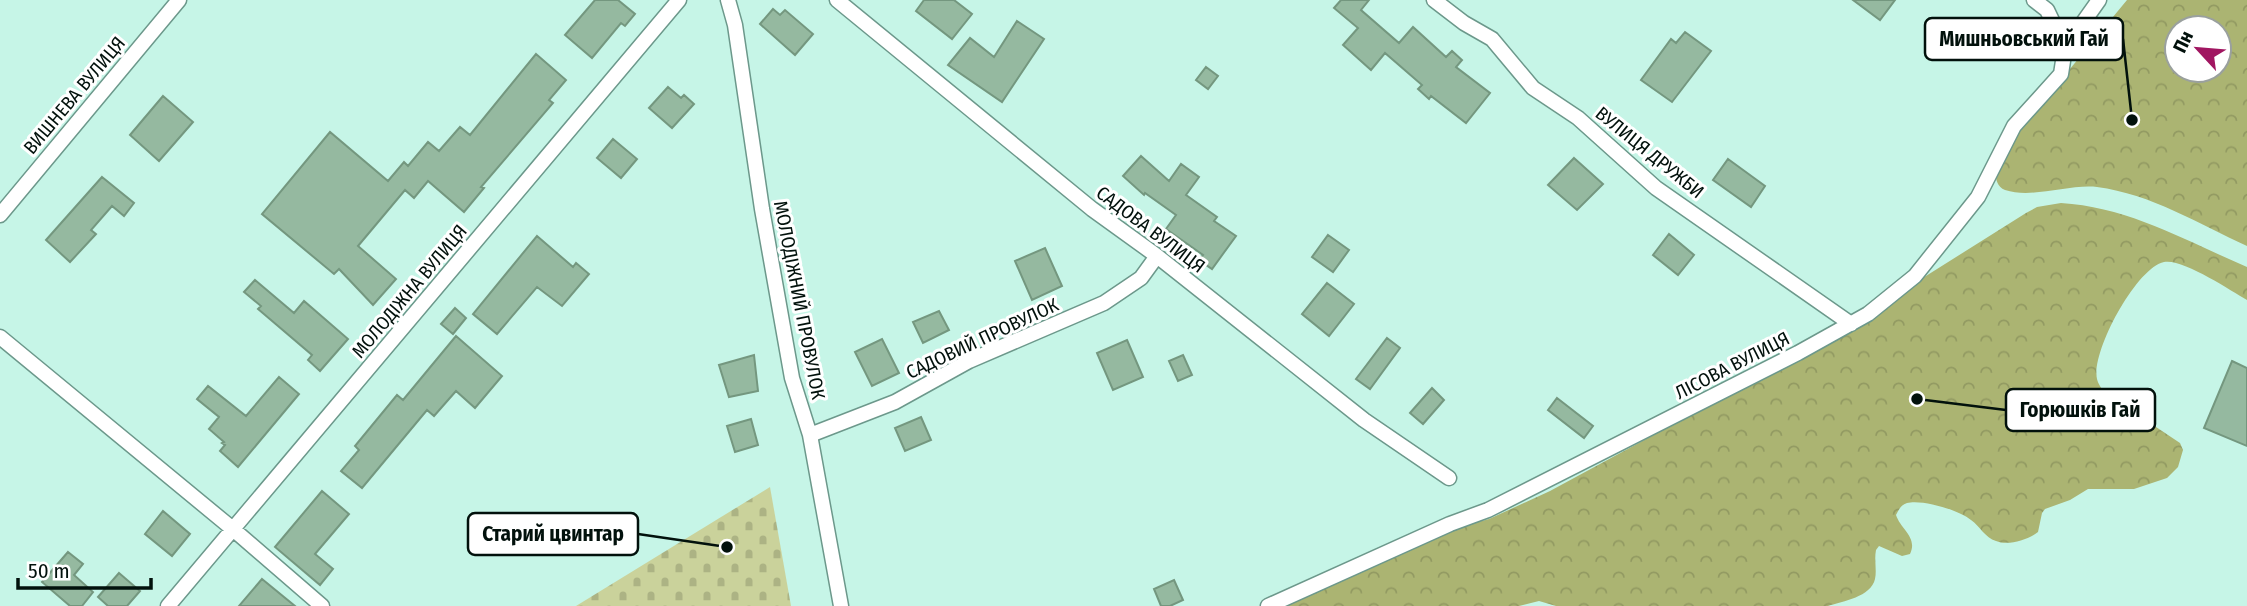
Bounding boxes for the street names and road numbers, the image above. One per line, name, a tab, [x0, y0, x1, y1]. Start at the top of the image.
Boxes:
street label: ВИШНЕВА ВУЛИЦЯ	[19, 32, 130, 159]
street label: ВУЛИЦЯ ДРУЖБИ	[1591, 102, 1709, 203]
street label: САДОВА ВУЛИЦЯ	[1092, 181, 1210, 278]
street label: МОЛОДІЖНИЙ ПРОВУЛОК	[769, 199, 830, 401]
street label: МОЛОДІЖНА ВУЛИЦЯ	[347, 220, 472, 363]
street label: САДОВИЙ ПРОВУЛОК	[902, 293, 1062, 384]
street label: ЛІСОВА ВУЛИЦЯ	[1671, 327, 1793, 404]

